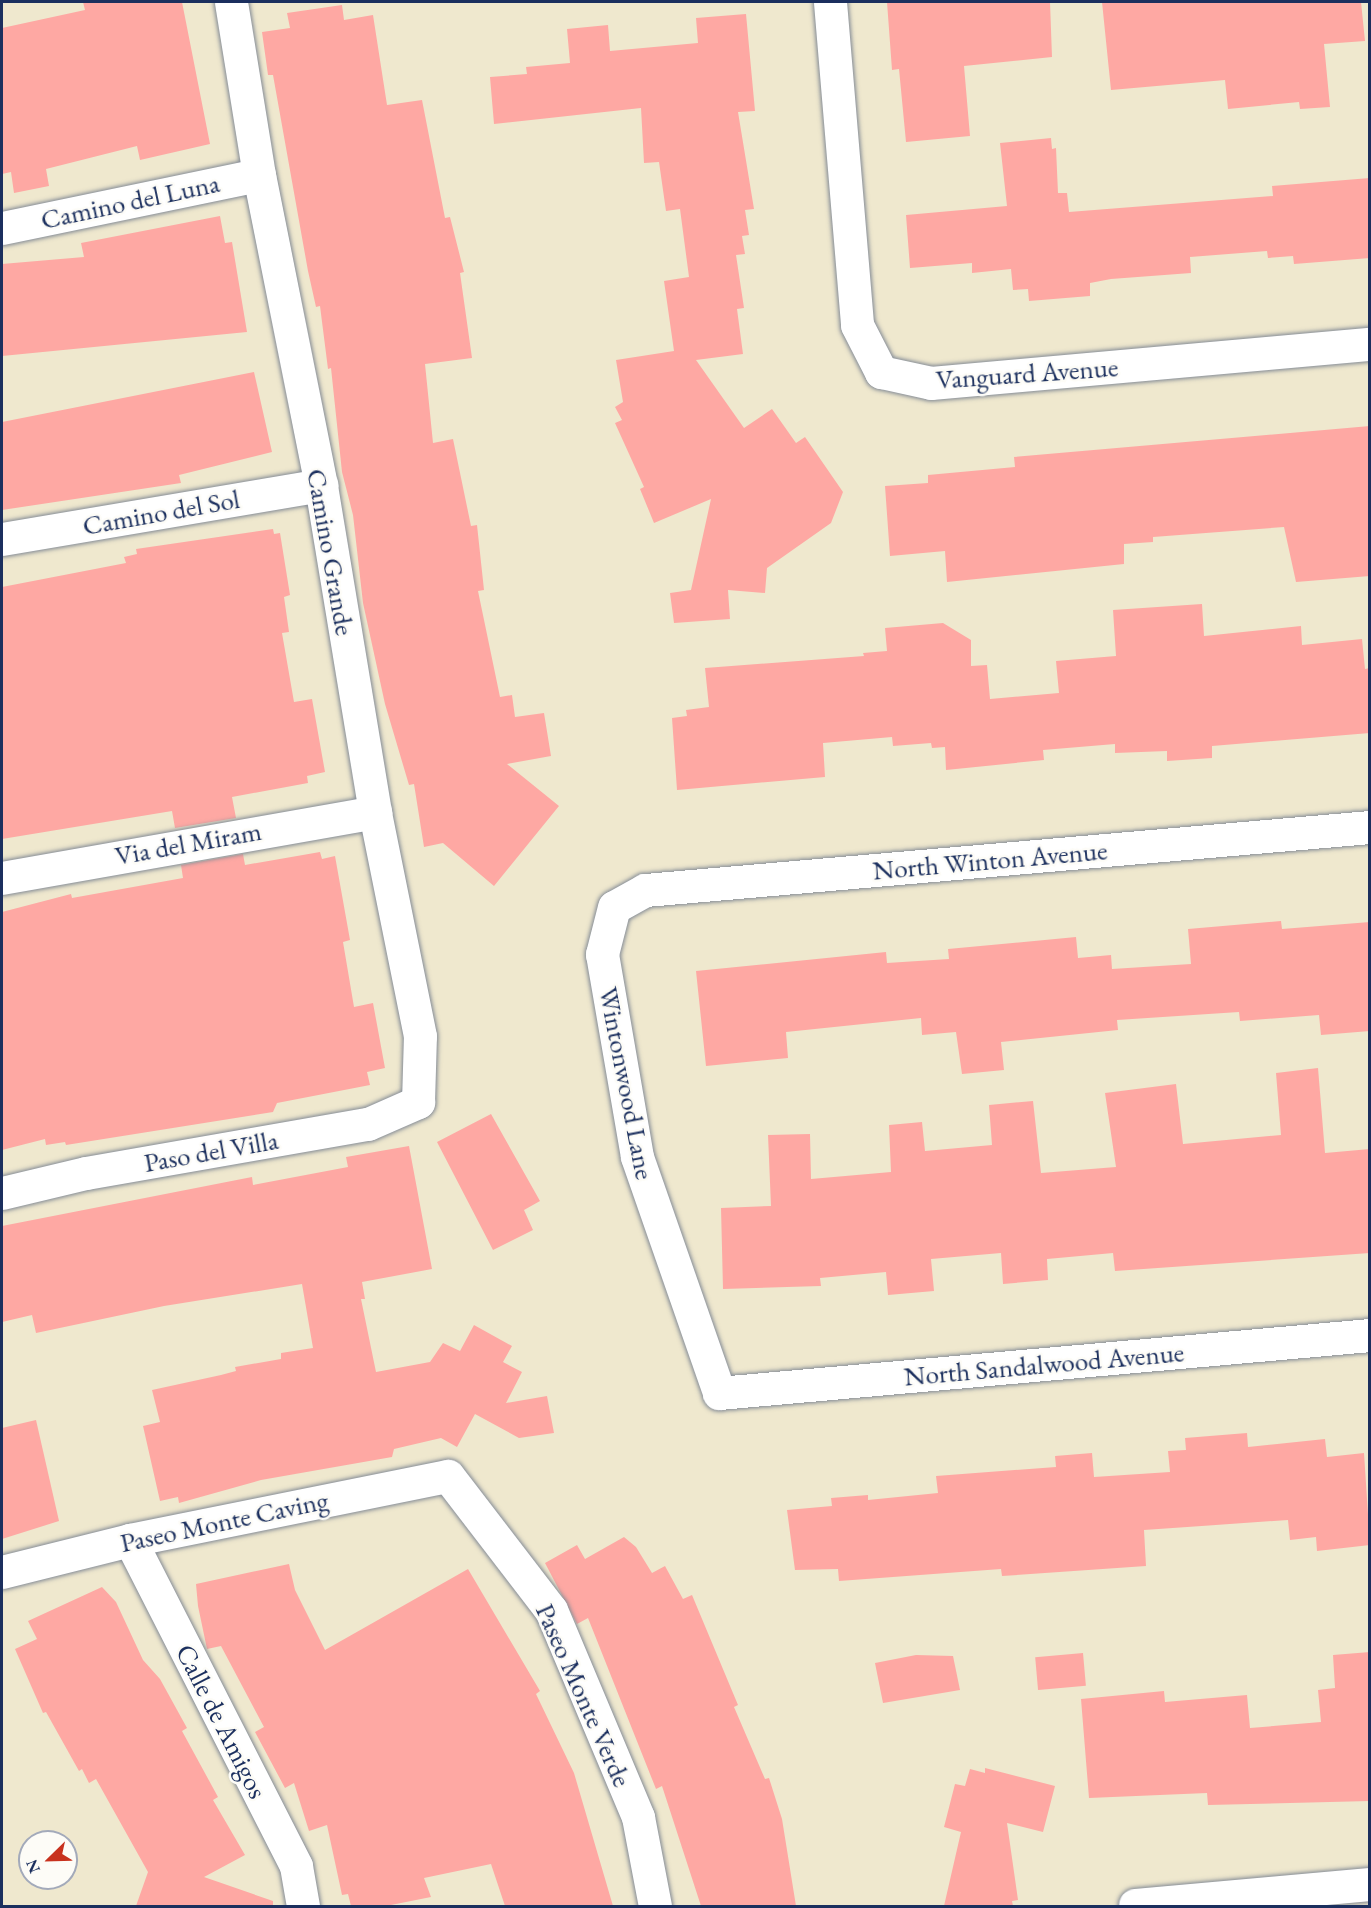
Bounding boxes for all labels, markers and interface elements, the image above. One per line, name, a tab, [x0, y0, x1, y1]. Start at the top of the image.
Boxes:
street label: Camino del Luna	[38, 166, 222, 236]
street label: Vanguard Avenue	[935, 350, 1119, 396]
street label: Camino Grande	[300, 466, 362, 638]
street label: Camino del Sol	[80, 482, 242, 542]
street label: Via del Miram	[112, 814, 264, 872]
street label: North Winton Avenue	[871, 834, 1109, 886]
street label: Wintonwood Lane	[592, 984, 662, 1182]
street label: Paso del Villa	[141, 1123, 281, 1179]
street label: North Sandalwood Avenue	[903, 1336, 1185, 1392]
street label: Paseo Monte Caving	[117, 1483, 331, 1559]
street label: Paseo Monte Verde	[529, 1598, 639, 1792]
street label: Calle de Amigos	[169, 1639, 275, 1803]
north arrow	[18, 1830, 78, 1890]
text: N	[21, 1856, 45, 1877]

